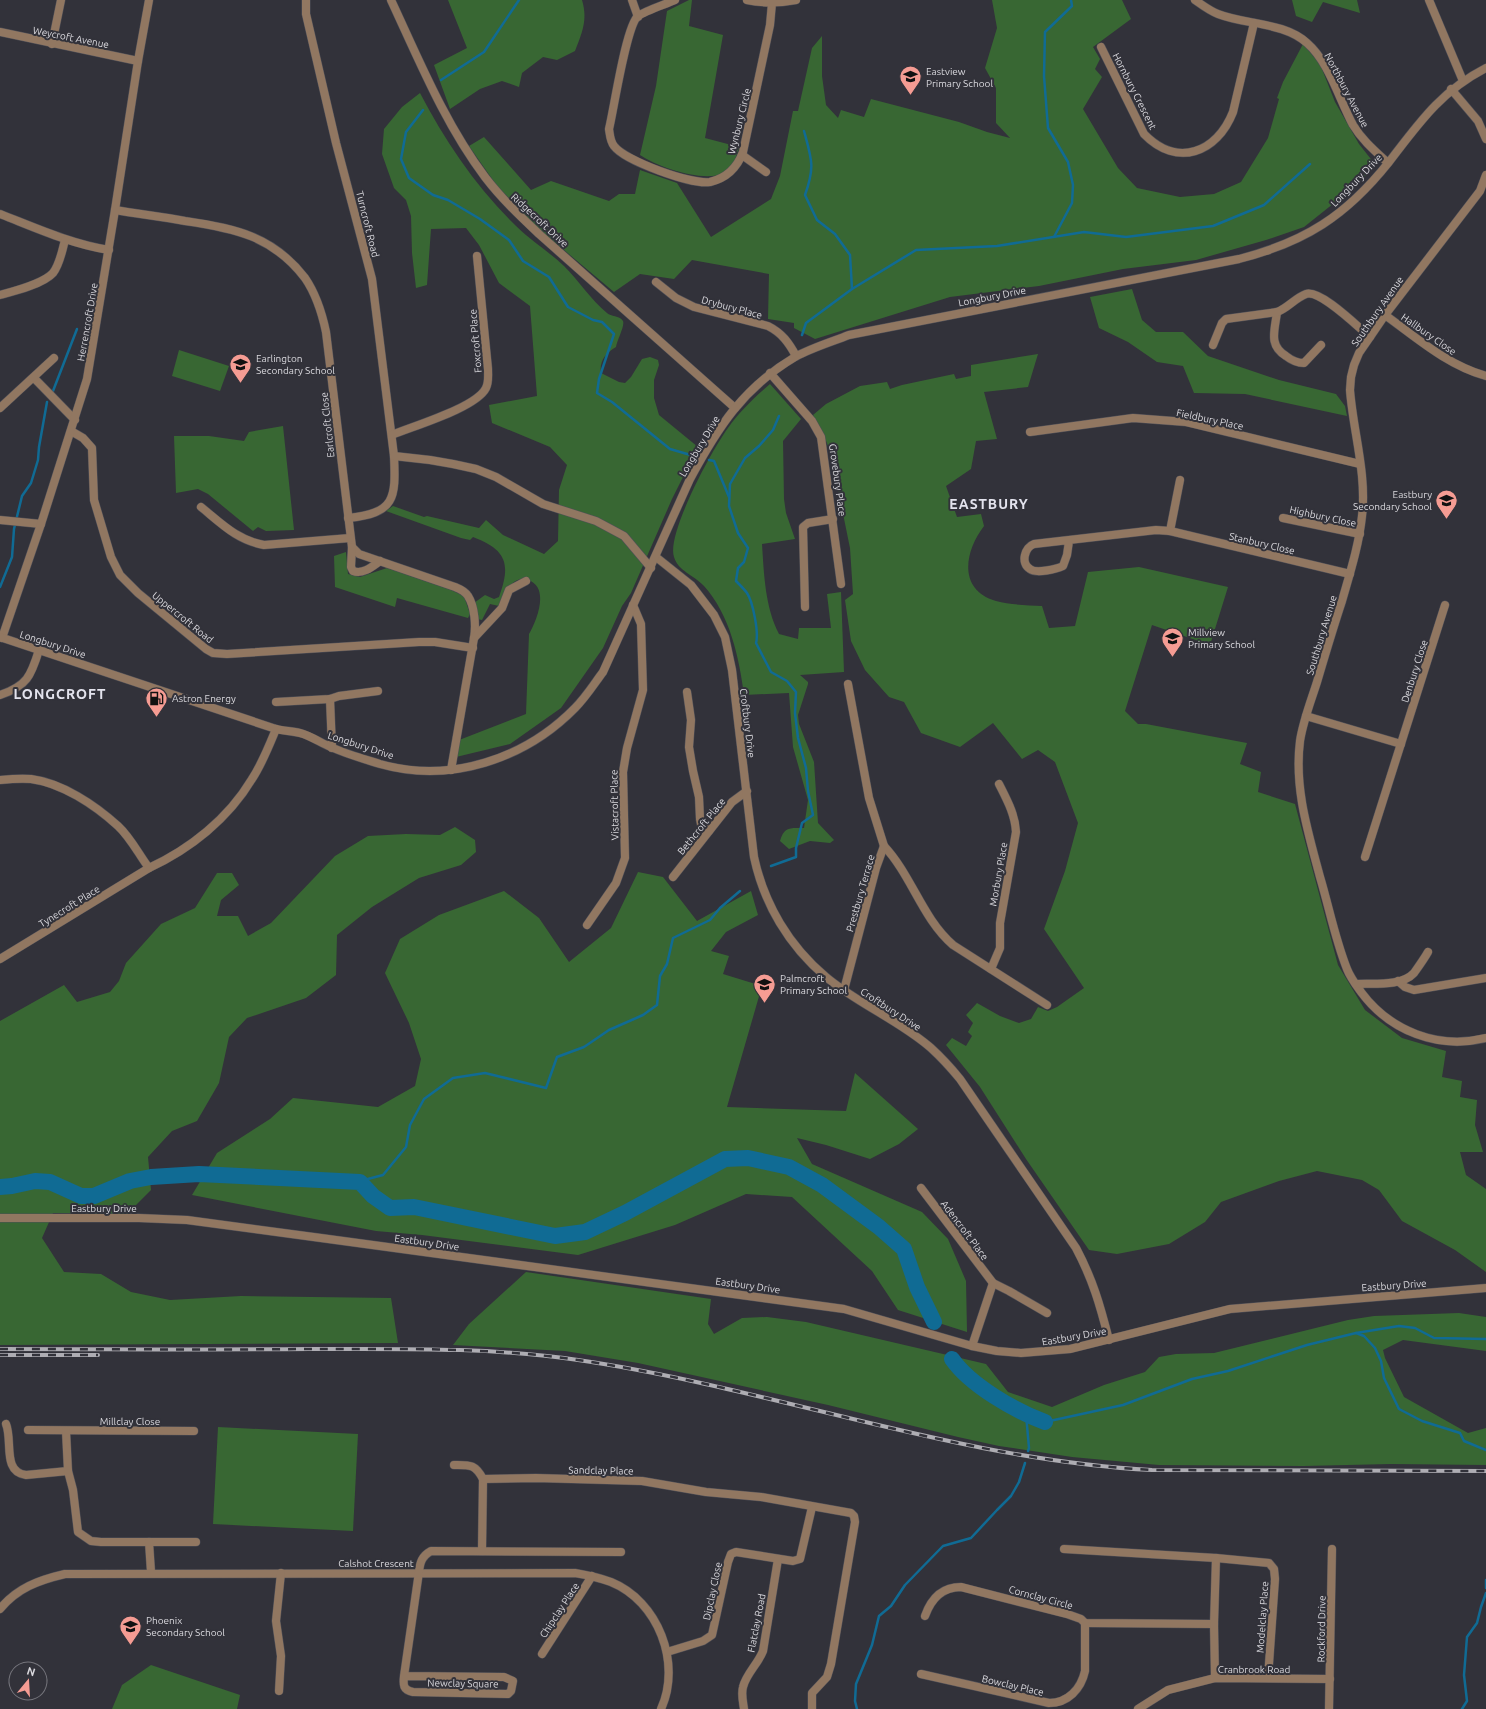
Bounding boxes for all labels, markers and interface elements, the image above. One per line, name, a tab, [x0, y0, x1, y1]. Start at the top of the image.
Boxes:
street label: Weycroft Avenue	[32, 25, 110, 50]
street label: Hornbury Crescent	[1110, 51, 1159, 131]
street label: Northbury Avenue	[1322, 51, 1371, 129]
school or university icon: Eastview Primary School	[898, 64, 924, 97]
place label: Eastview Primary School	[926, 66, 993, 89]
street label: Wynbury Circle	[726, 87, 753, 155]
street label: Longbury Drive	[1329, 152, 1384, 209]
street label: Turncroft Road	[354, 190, 381, 259]
street label: Ridgecroft Drive	[509, 191, 570, 250]
street label: Southbury Avenue	[1349, 274, 1406, 348]
street label: Herrencroft Drive	[75, 282, 100, 362]
street label: Longbury Drive	[957, 285, 1027, 308]
street label: Drybury Place	[700, 294, 763, 321]
street label: Foxcroft Place	[467, 309, 484, 373]
street label: Hallbury Close	[1399, 311, 1458, 357]
school or university icon: Earlington Secondary School	[227, 351, 253, 384]
place label: Earlington Secondary School	[256, 353, 335, 376]
street label: Earlcroft Close	[319, 392, 336, 458]
street label: Fieldbury Place	[1175, 407, 1244, 432]
street label: Longbury Drive	[677, 414, 722, 479]
street label: Grovebury Place	[827, 443, 848, 517]
school or university icon: Eastbury Secondary School	[1434, 487, 1460, 520]
place label: Eastbury Secondary School	[1353, 489, 1432, 512]
district label: EASTBURY	[949, 496, 1029, 512]
street label: Highbury Close	[1288, 504, 1357, 529]
street label: Stanbury Close	[1228, 531, 1296, 556]
street label: Uppercroft Road	[150, 589, 215, 645]
street label: Southbury Avenue	[1304, 594, 1339, 676]
school or university icon: Millview Primary School	[1160, 625, 1186, 658]
place label: Millview Primary School	[1188, 627, 1255, 650]
street label: Longbury Drive	[18, 629, 87, 660]
street label: Denbury Close	[1399, 638, 1430, 704]
fuel station icon: Astron Energy	[144, 685, 170, 718]
district label: LONGCROFT	[13, 686, 107, 702]
street label: Croftbury Drive	[738, 688, 757, 758]
place label: Astron Energy	[172, 693, 236, 704]
street label: Longbury Drive	[326, 730, 395, 761]
street label: Vistacroft Place	[608, 770, 621, 840]
street label: Bethcroft Place	[675, 796, 728, 857]
street label: Morbury Place	[987, 841, 1010, 907]
street label: Prestbury Terrace	[844, 853, 877, 933]
street label: Tynecroft Place	[37, 883, 102, 930]
school or university icon: Palmcroft Primary School	[752, 971, 778, 1004]
place label: Palmcroft Primary School	[780, 973, 847, 996]
street label: Croftbury Drive	[858, 986, 923, 1033]
street label: Adencroft Place	[939, 1198, 991, 1262]
street label: Eastbury Drive	[71, 1203, 137, 1214]
street label: Eastbury Drive	[394, 1233, 460, 1252]
street label: Eastbury Drive	[715, 1276, 781, 1295]
street label: Eastbury Drive	[1361, 1278, 1427, 1293]
street label: Eastbury Drive	[1041, 1325, 1107, 1348]
street label: Millclay Close	[100, 1416, 160, 1427]
street label: Sandclay Place	[568, 1464, 634, 1477]
street label: Calshot Crescent	[338, 1558, 414, 1569]
street label: Dipclay Close	[701, 1561, 724, 1621]
street label: Chipclay Place	[537, 1581, 581, 1640]
street label: Modelclay Place	[1255, 1581, 1270, 1653]
street label: Cornclay Circle	[1008, 1584, 1074, 1611]
street label: Flatclay Road	[745, 1593, 768, 1653]
street label: Rockford Drive	[1315, 1595, 1328, 1663]
school or university icon: Phoenix Secondary School	[118, 1613, 144, 1646]
place label: Phoenix Secondary School	[146, 1615, 225, 1638]
north arrow	[8, 1661, 48, 1701]
street label: Cranbrook Road	[1218, 1664, 1290, 1675]
text: N	[25, 1665, 37, 1678]
street label: Bowclay Place	[981, 1673, 1045, 1698]
street label: Newclay Square	[427, 1677, 499, 1690]

